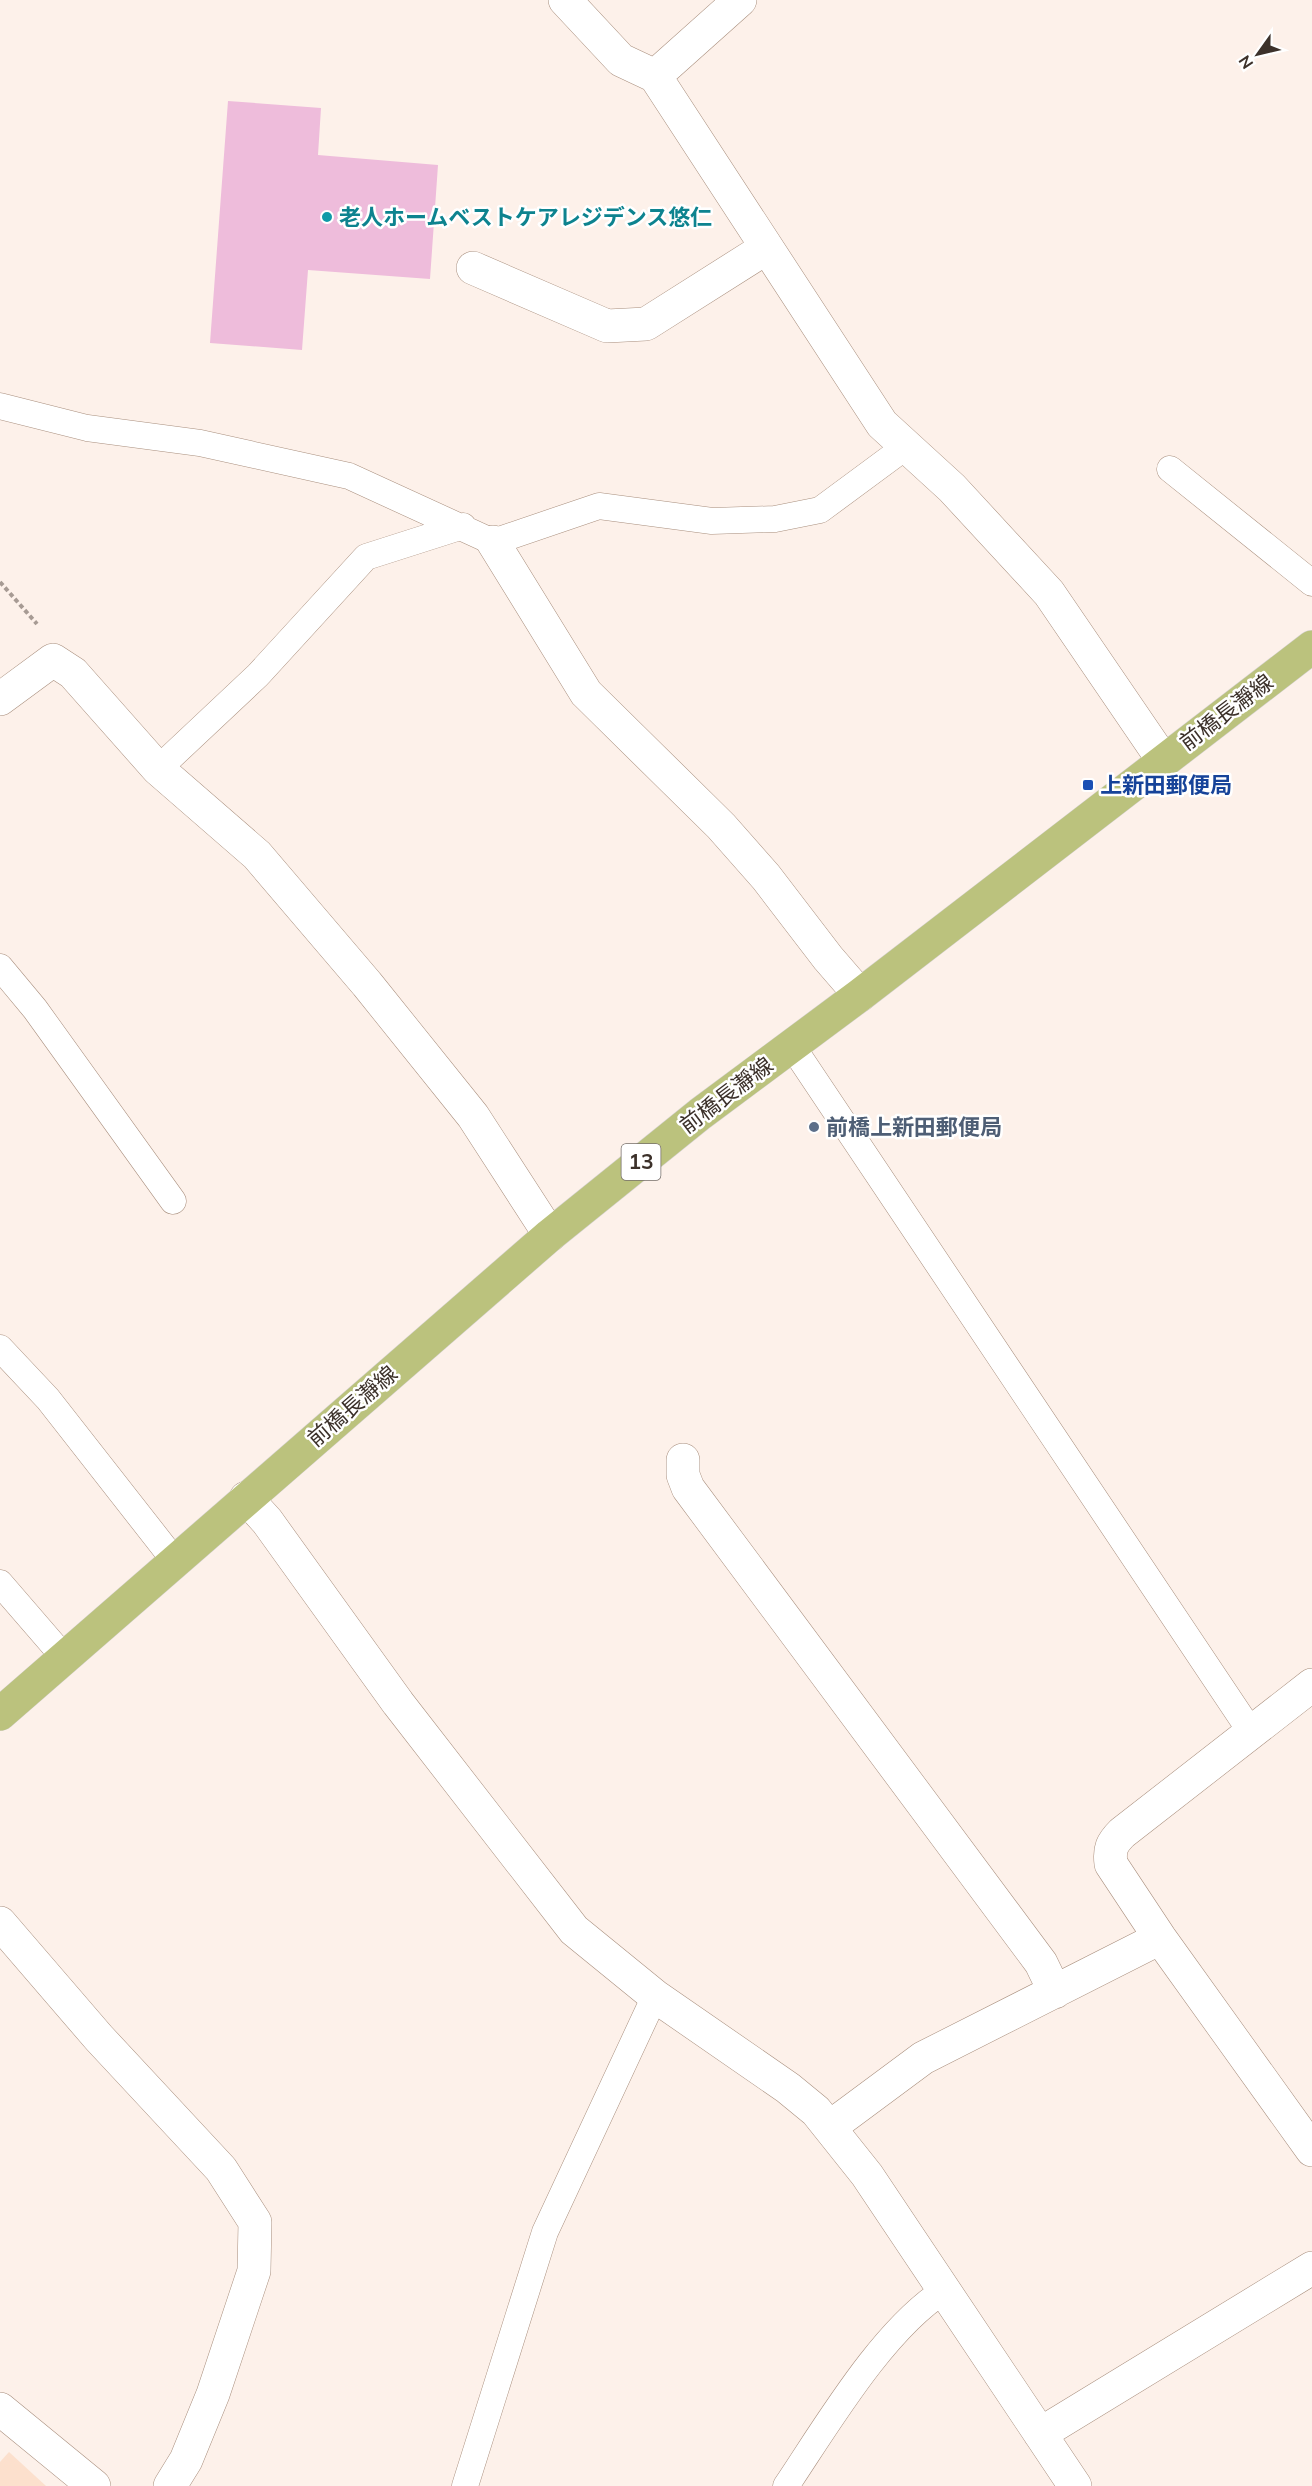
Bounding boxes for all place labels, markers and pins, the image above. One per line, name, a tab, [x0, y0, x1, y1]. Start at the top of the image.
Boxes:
place label: 老人ホームベストケアレジデンス悠仁	[339, 203, 712, 231]
marker: 老人ホームベストケアレジデンス悠仁	[320, 210, 334, 224]
place label: 上新田郵便局	[1100, 771, 1232, 799]
marker: 上新田郵便局	[1081, 778, 1095, 792]
place label: 前橋上新田郵便局	[826, 1113, 1002, 1141]
marker: 前橋上新田郵便局	[807, 1120, 821, 1134]

